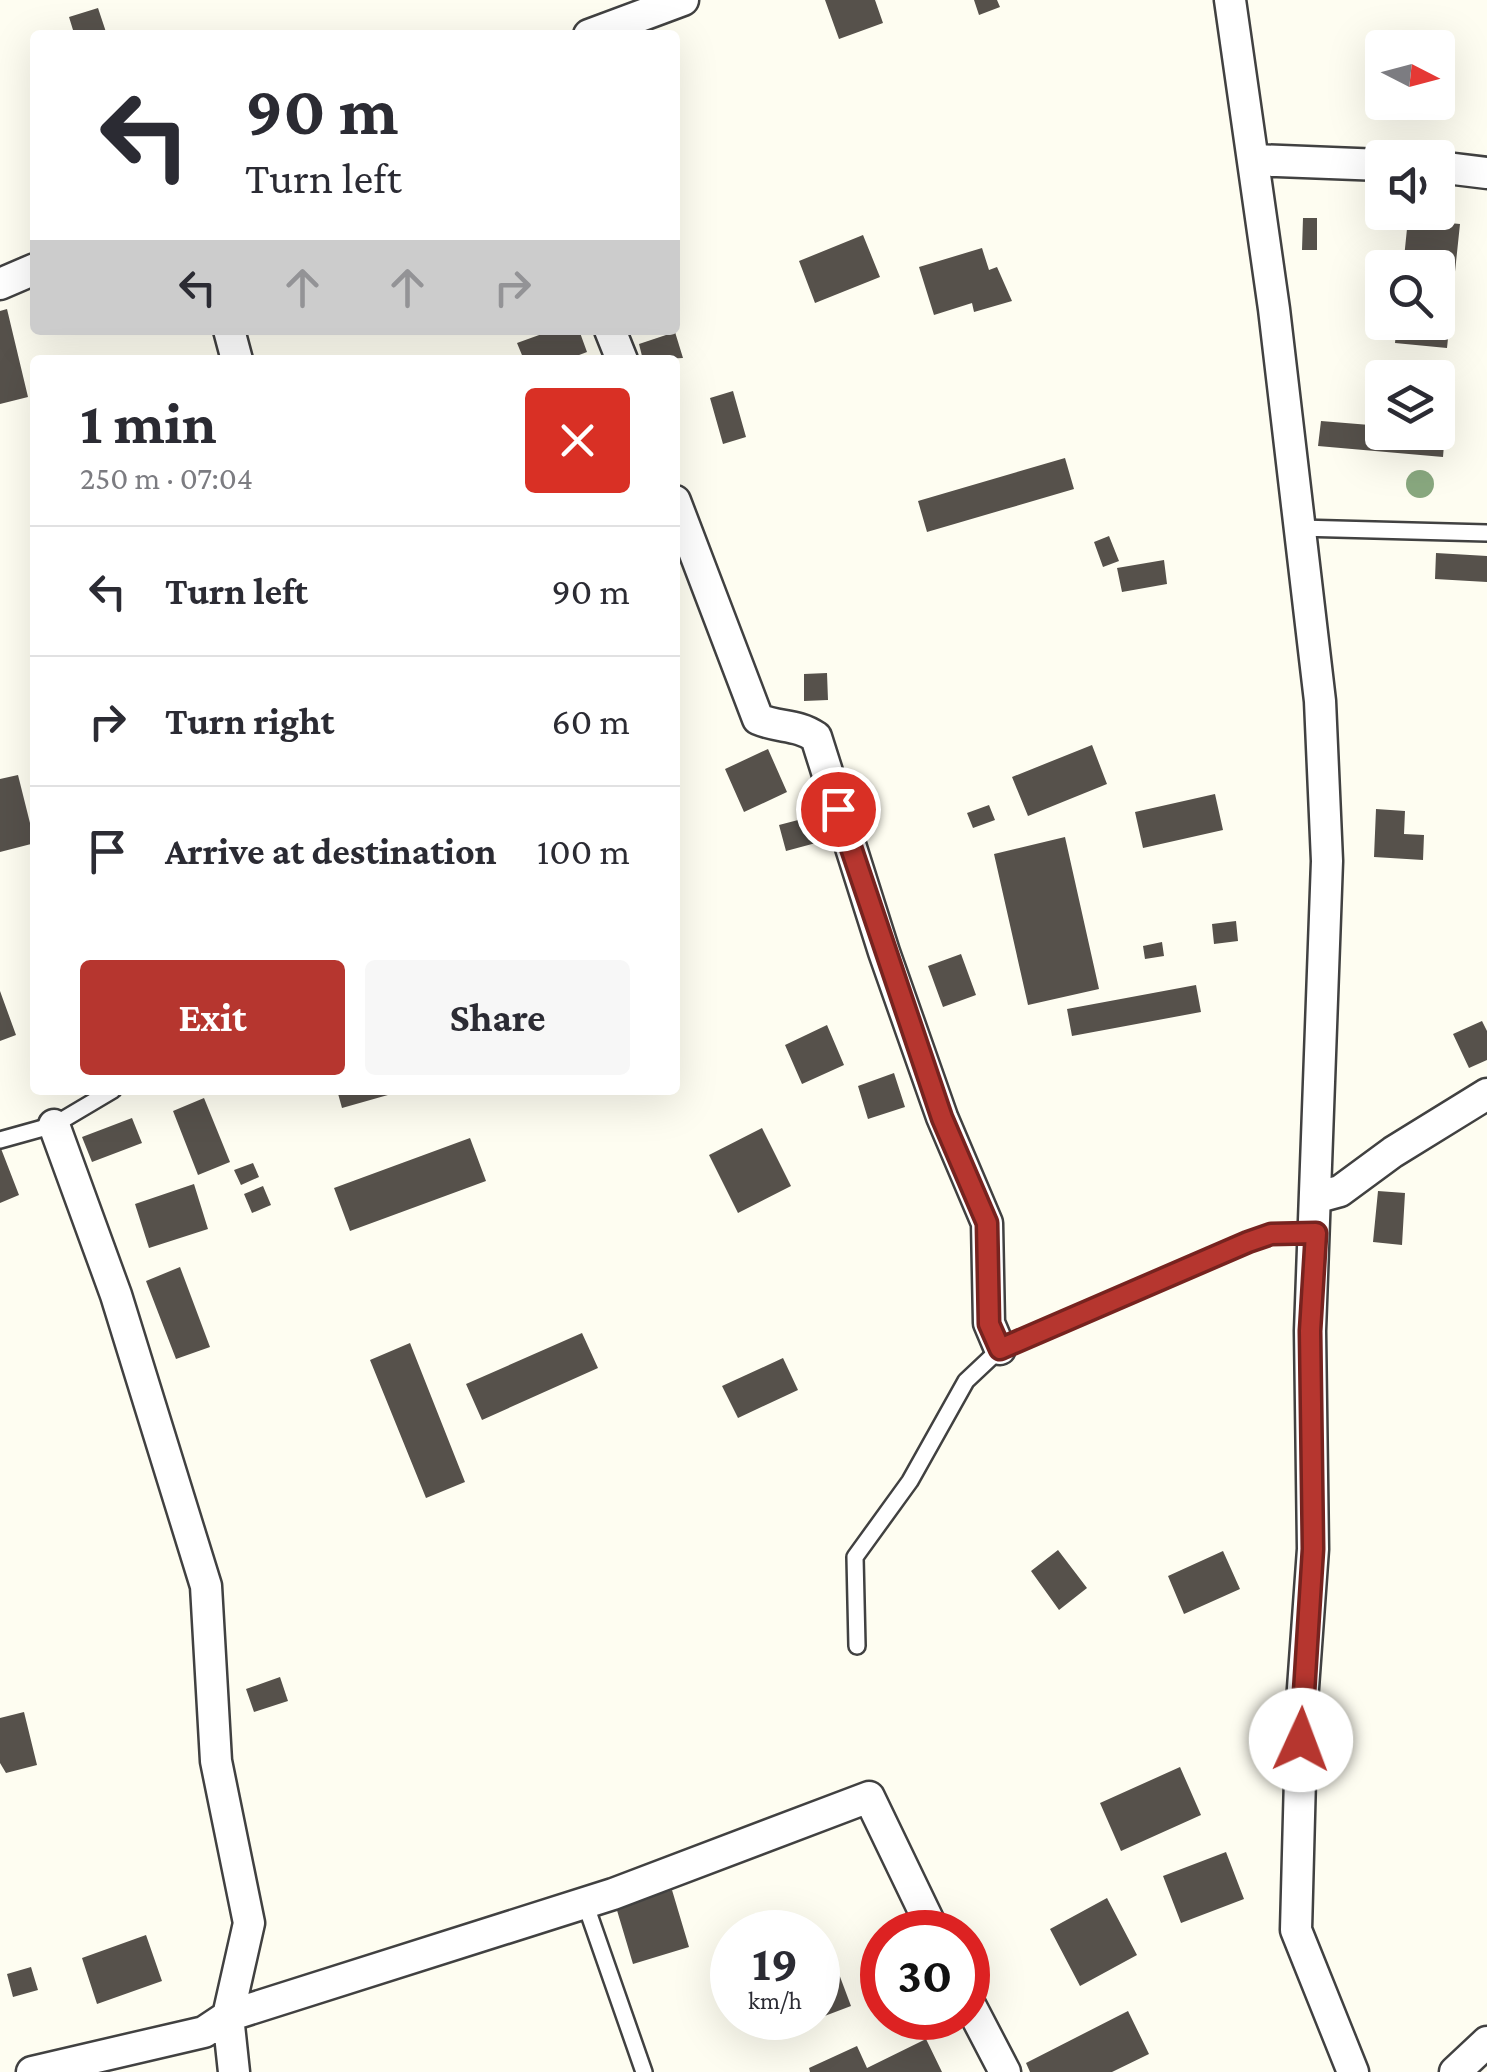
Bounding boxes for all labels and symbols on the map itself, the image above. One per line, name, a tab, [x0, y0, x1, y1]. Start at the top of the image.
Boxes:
north arrow	[1365, 30, 1455, 120]
pin	[796, 767, 881, 852]
position arrow	[1249, 1688, 1353, 1792]
speed limit sign: 30	[860, 1910, 990, 2040]

